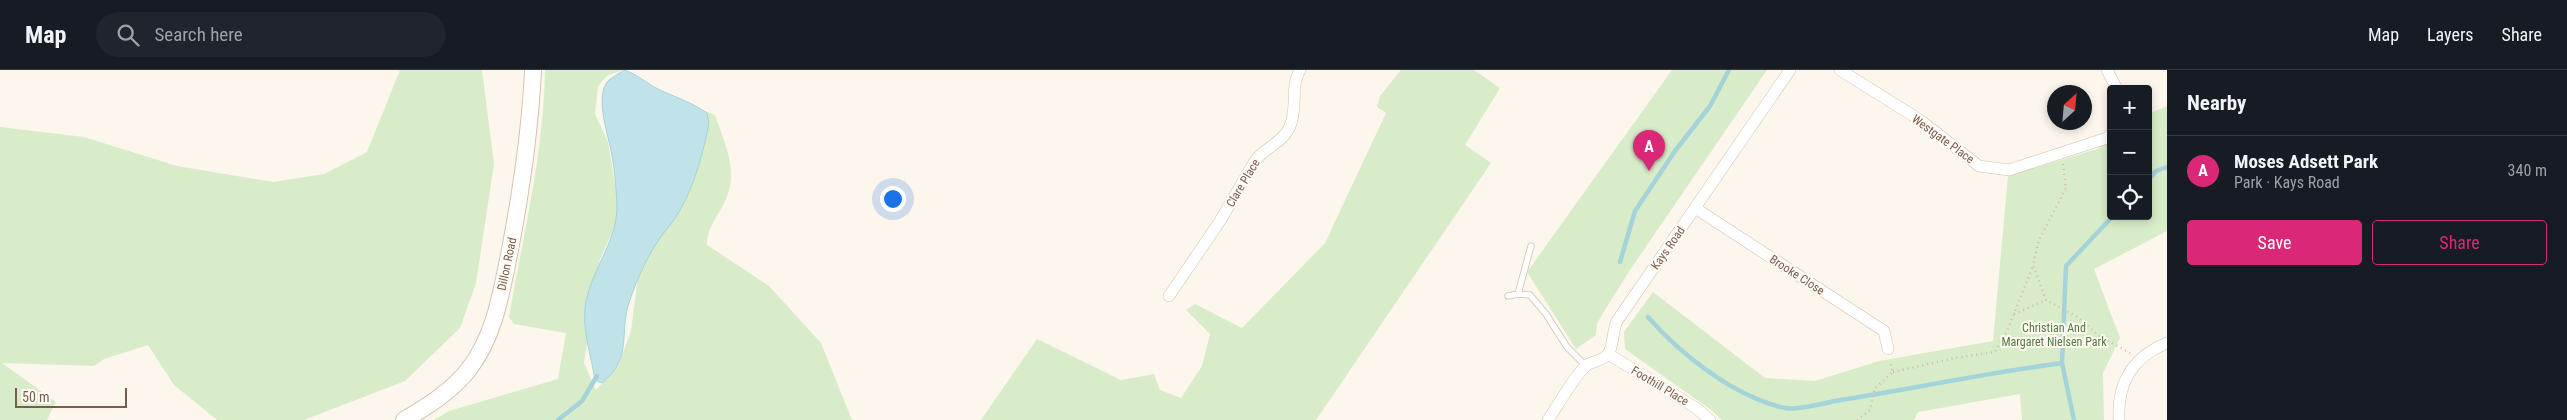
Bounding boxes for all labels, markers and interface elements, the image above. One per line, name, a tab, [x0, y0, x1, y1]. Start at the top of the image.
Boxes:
search box	[96, 12, 446, 57]
text: Map	[25, 21, 66, 49]
icon: search	[114, 21, 142, 49]
text: Search here	[154, 23, 243, 46]
text: Map	[2368, 24, 2399, 45]
text: Layers	[2427, 24, 2474, 45]
text: Share	[2502, 24, 2542, 45]
north arrow	[2047, 85, 2092, 130]
map controls	[2107, 85, 2152, 220]
button: +	[2107, 85, 2152, 130]
text: Nearby	[2187, 91, 2246, 115]
street label: Westgate Place	[1909, 112, 1977, 166]
pin: A	[1633, 130, 1665, 171]
button: −	[2107, 130, 2152, 175]
text: Moses Adsett Park	[2234, 150, 2378, 173]
street label: Clare Place	[1223, 156, 1263, 210]
text: A	[2198, 161, 2208, 180]
text: 340 m	[2508, 161, 2547, 180]
text: Park · Kays Road	[2234, 173, 2340, 192]
button: locate	[2107, 175, 2152, 220]
your location	[880, 186, 906, 212]
button: Save	[2187, 220, 2362, 265]
button: Share	[2372, 220, 2547, 265]
street label: Kays Road	[1648, 224, 1688, 272]
street label: Dillon Road	[495, 236, 519, 292]
street label: Brooke Close	[1767, 252, 1827, 298]
park label: Christian And Margaret Nielsen Park	[2001, 321, 2107, 349]
street label: Foothill Place	[1629, 363, 1692, 409]
scale bar	[15, 385, 128, 408]
text: 50 m	[22, 389, 50, 405]

